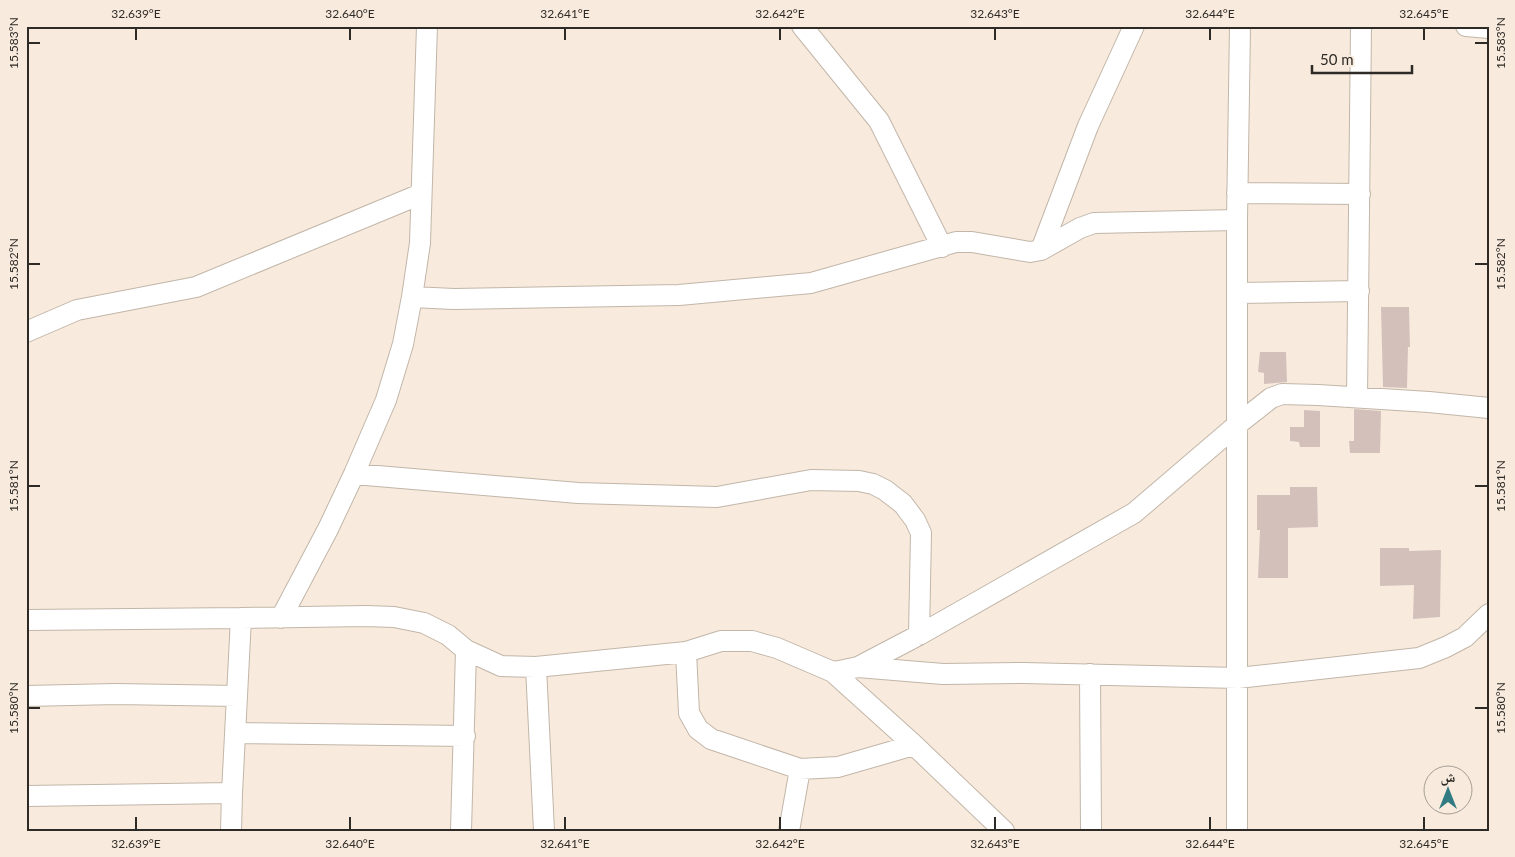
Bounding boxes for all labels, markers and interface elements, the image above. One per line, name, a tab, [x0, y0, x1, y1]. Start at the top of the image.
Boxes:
text: 32.639°E	[111, 6, 161, 21]
text: 32.640°E	[325, 6, 375, 21]
text: 32.641°E	[540, 6, 590, 21]
text: 32.642°E	[755, 6, 805, 21]
text: 32.643°E	[970, 6, 1020, 21]
text: 32.644°E	[1185, 6, 1235, 21]
text: 32.645°E	[1399, 6, 1449, 21]
text: 15.583°N	[6, 17, 21, 69]
text: 15.583°N	[1493, 17, 1508, 69]
scale bar	[1312, 42, 1412, 74]
text: 50 m	[1320, 50, 1354, 68]
text: 15.582°N	[6, 238, 21, 290]
text: 15.582°N	[1493, 238, 1508, 290]
text: 15.581°N	[6, 460, 21, 512]
text: 15.581°N	[1493, 460, 1508, 512]
text: 15.580°N	[6, 682, 21, 734]
text: 15.580°N	[1493, 682, 1508, 734]
north arrow	[1422, 764, 1472, 814]
text: ش	[1441, 768, 1456, 786]
text: 32.639°E	[111, 836, 161, 851]
text: 32.640°E	[325, 836, 375, 851]
text: 32.641°E	[540, 836, 590, 851]
text: 32.642°E	[755, 836, 805, 851]
text: 32.643°E	[970, 836, 1020, 851]
text: 32.644°E	[1185, 836, 1235, 851]
text: 32.645°E	[1399, 836, 1449, 851]

